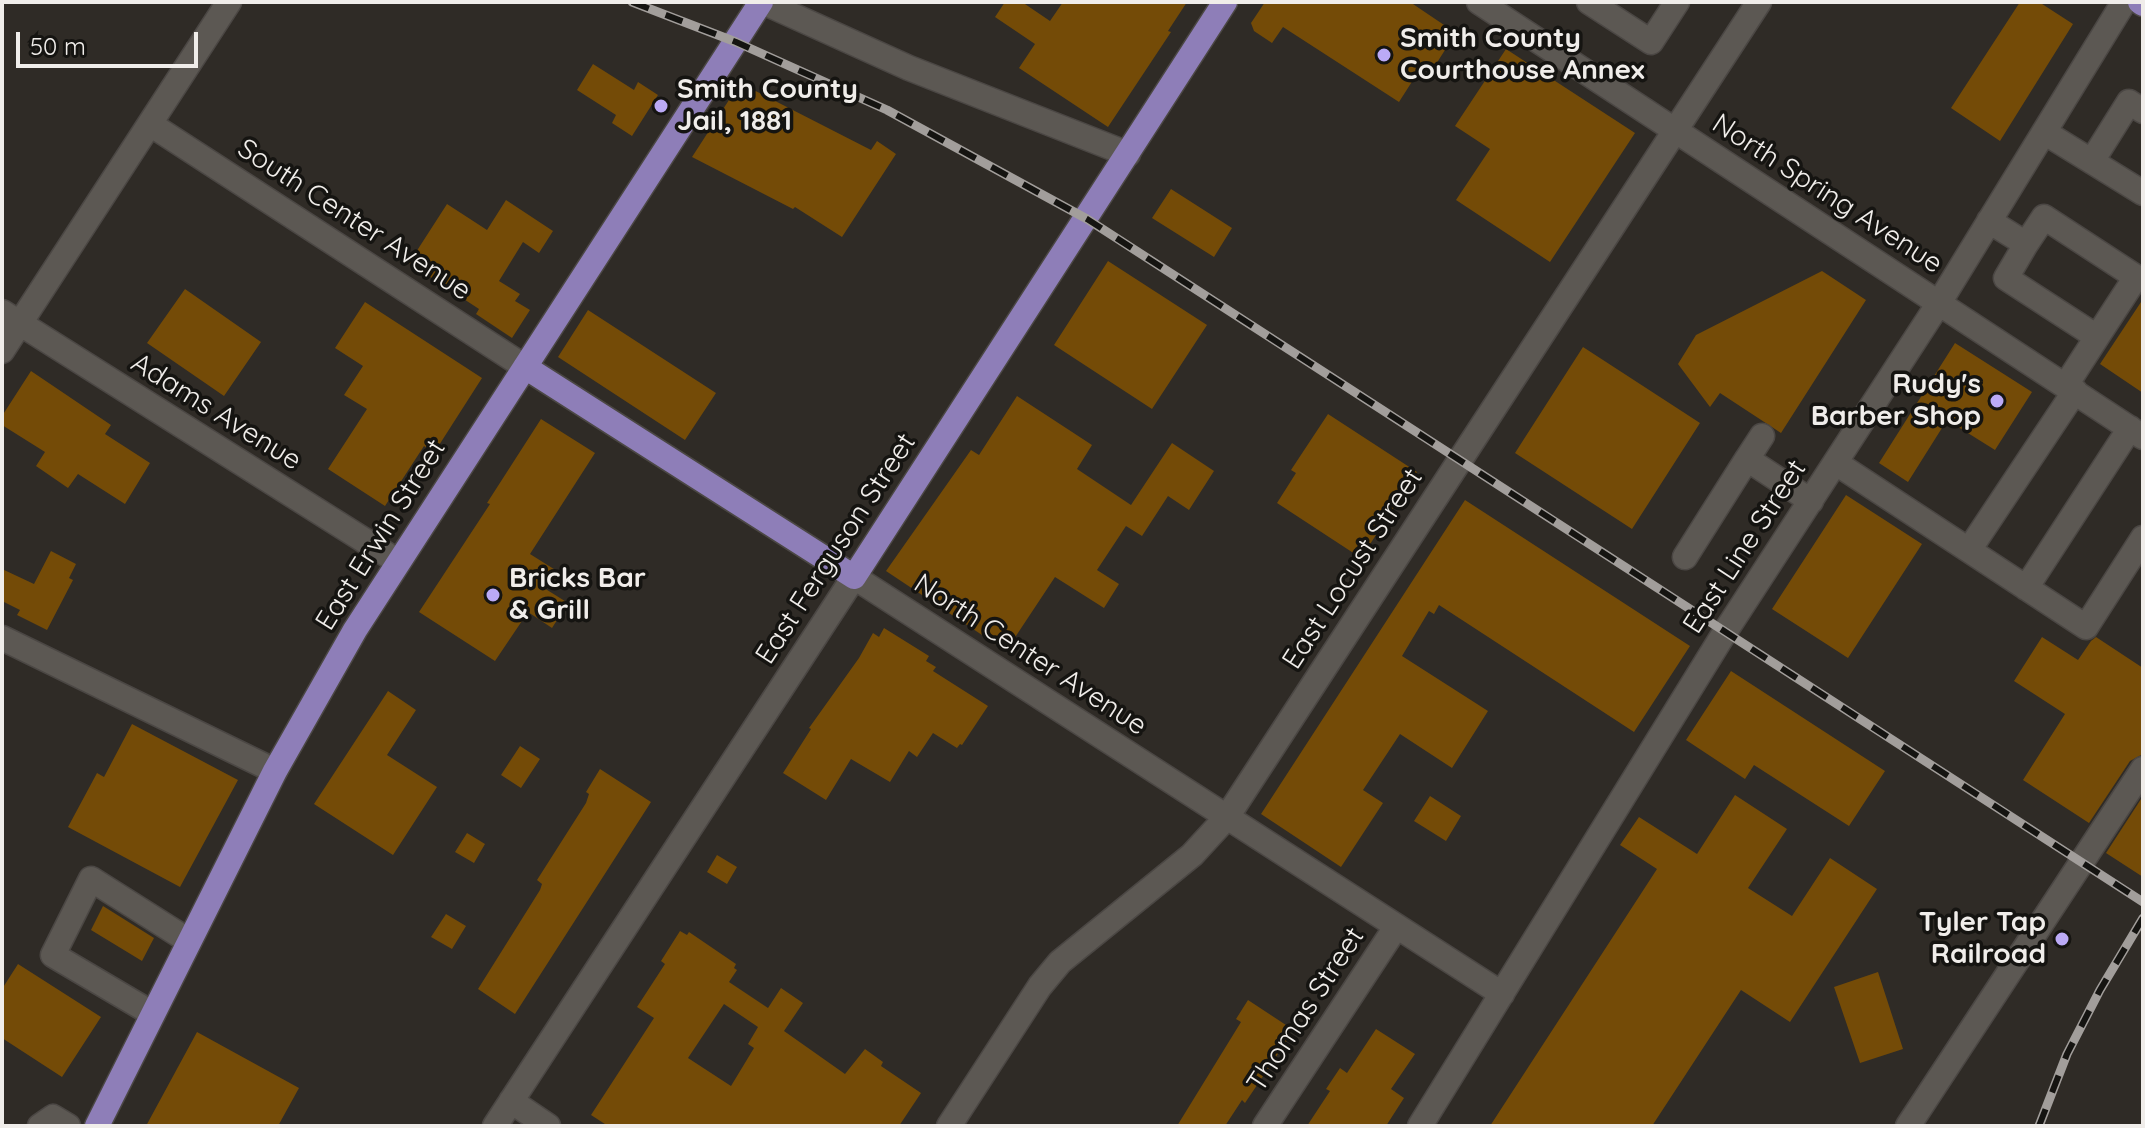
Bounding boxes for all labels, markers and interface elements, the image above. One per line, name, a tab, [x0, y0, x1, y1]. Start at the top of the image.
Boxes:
scale bar	[20, 16, 202, 66]
place label: Smith County Courthouse Annex	[1400, 22, 1645, 88]
text: 50 m	[30, 31, 86, 61]
marker: Smith County Courthouse Annex	[1375, 46, 1393, 64]
place label: Smith County Jail, 1881	[677, 73, 858, 139]
marker: Smith County Jail, 1881	[652, 97, 670, 115]
street label: North Spring Avenue	[1706, 107, 1948, 281]
street label: South Center Avenue	[231, 132, 477, 308]
street label: Adams Avenue	[125, 346, 307, 478]
place label: Rudy's Barber Shop	[1811, 368, 1981, 434]
marker: Rudy's Barber Shop	[1988, 392, 2006, 410]
street label: East Ferguson Street	[749, 427, 923, 671]
street label: East Erwin Street	[309, 433, 453, 637]
street label: East Line Street	[1676, 454, 1814, 640]
street label: East Locust Street	[1276, 462, 1430, 676]
place label: Bricks Bar & Grill	[509, 562, 646, 628]
street label: North Center Avenue	[907, 567, 1153, 743]
marker: Bricks Bar & Grill	[484, 586, 502, 604]
place label: Tyler Tap Railroad	[1919, 906, 2046, 972]
street label: Thomas Street	[1240, 921, 1372, 1099]
marker: Tyler Tap Railroad	[2053, 930, 2071, 948]

